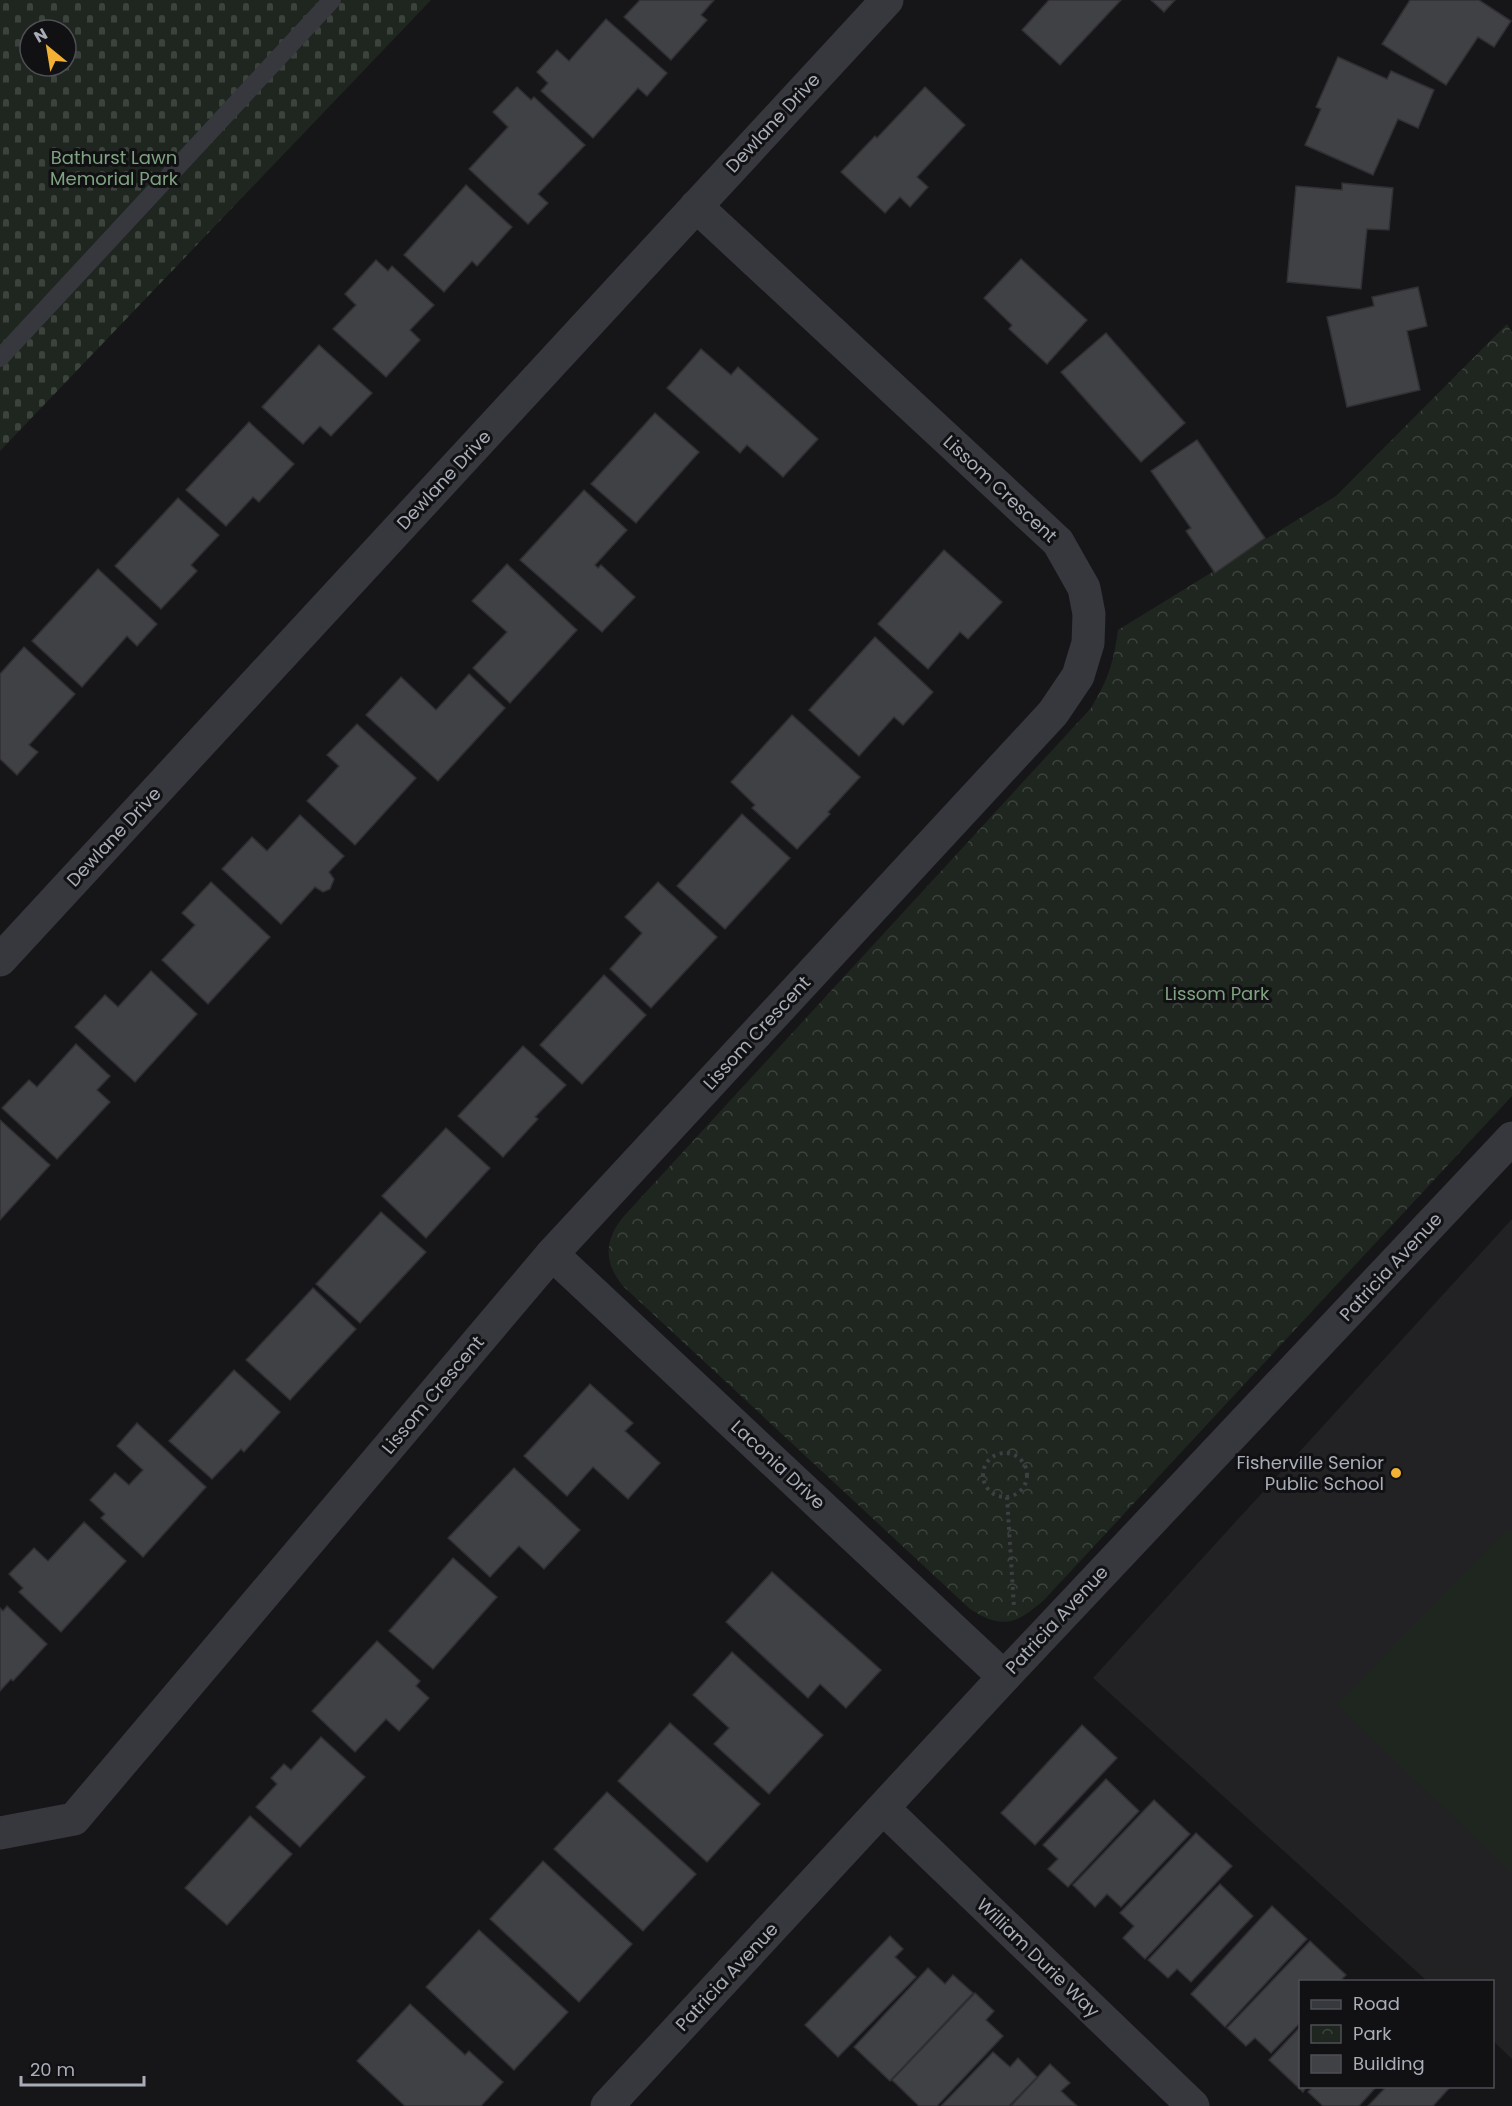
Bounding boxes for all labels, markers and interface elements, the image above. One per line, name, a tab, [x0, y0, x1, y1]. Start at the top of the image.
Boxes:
north arrow	[18, 18, 78, 78]
text: N	[30, 22, 52, 48]
street label: Dewlane Drive	[720, 67, 825, 178]
park label: Bathurst Lawn Memorial Park	[50, 145, 179, 191]
street label: Dewlane Drive	[391, 424, 496, 535]
street label: Lissom Crescent	[938, 429, 1063, 548]
street label: Dewlane Drive	[61, 781, 166, 892]
street label: Lissom Crescent	[697, 970, 816, 1095]
park label: Lissom Park	[1165, 981, 1270, 1006]
street label: Patricia Avenue	[1334, 1207, 1448, 1326]
street label: Lissom Crescent	[376, 1330, 489, 1459]
street label: Laconia Drive	[726, 1414, 831, 1515]
place label: Fisherville Senior Public School	[1236, 1450, 1384, 1496]
marker: Fisherville Senior Public School	[1389, 1466, 1403, 1480]
street label: Patricia Avenue	[1000, 1560, 1114, 1679]
street label: William Durie Way	[971, 1892, 1105, 2023]
street label: Patricia Avenue	[670, 1917, 784, 2036]
legend	[1299, 1980, 1494, 2088]
text: Road	[1353, 1991, 1400, 2016]
text: Park	[1353, 2021, 1392, 2046]
scale bar	[21, 2049, 144, 2087]
text: Building	[1353, 2051, 1425, 2076]
text: 20 m	[30, 2057, 75, 2082]

